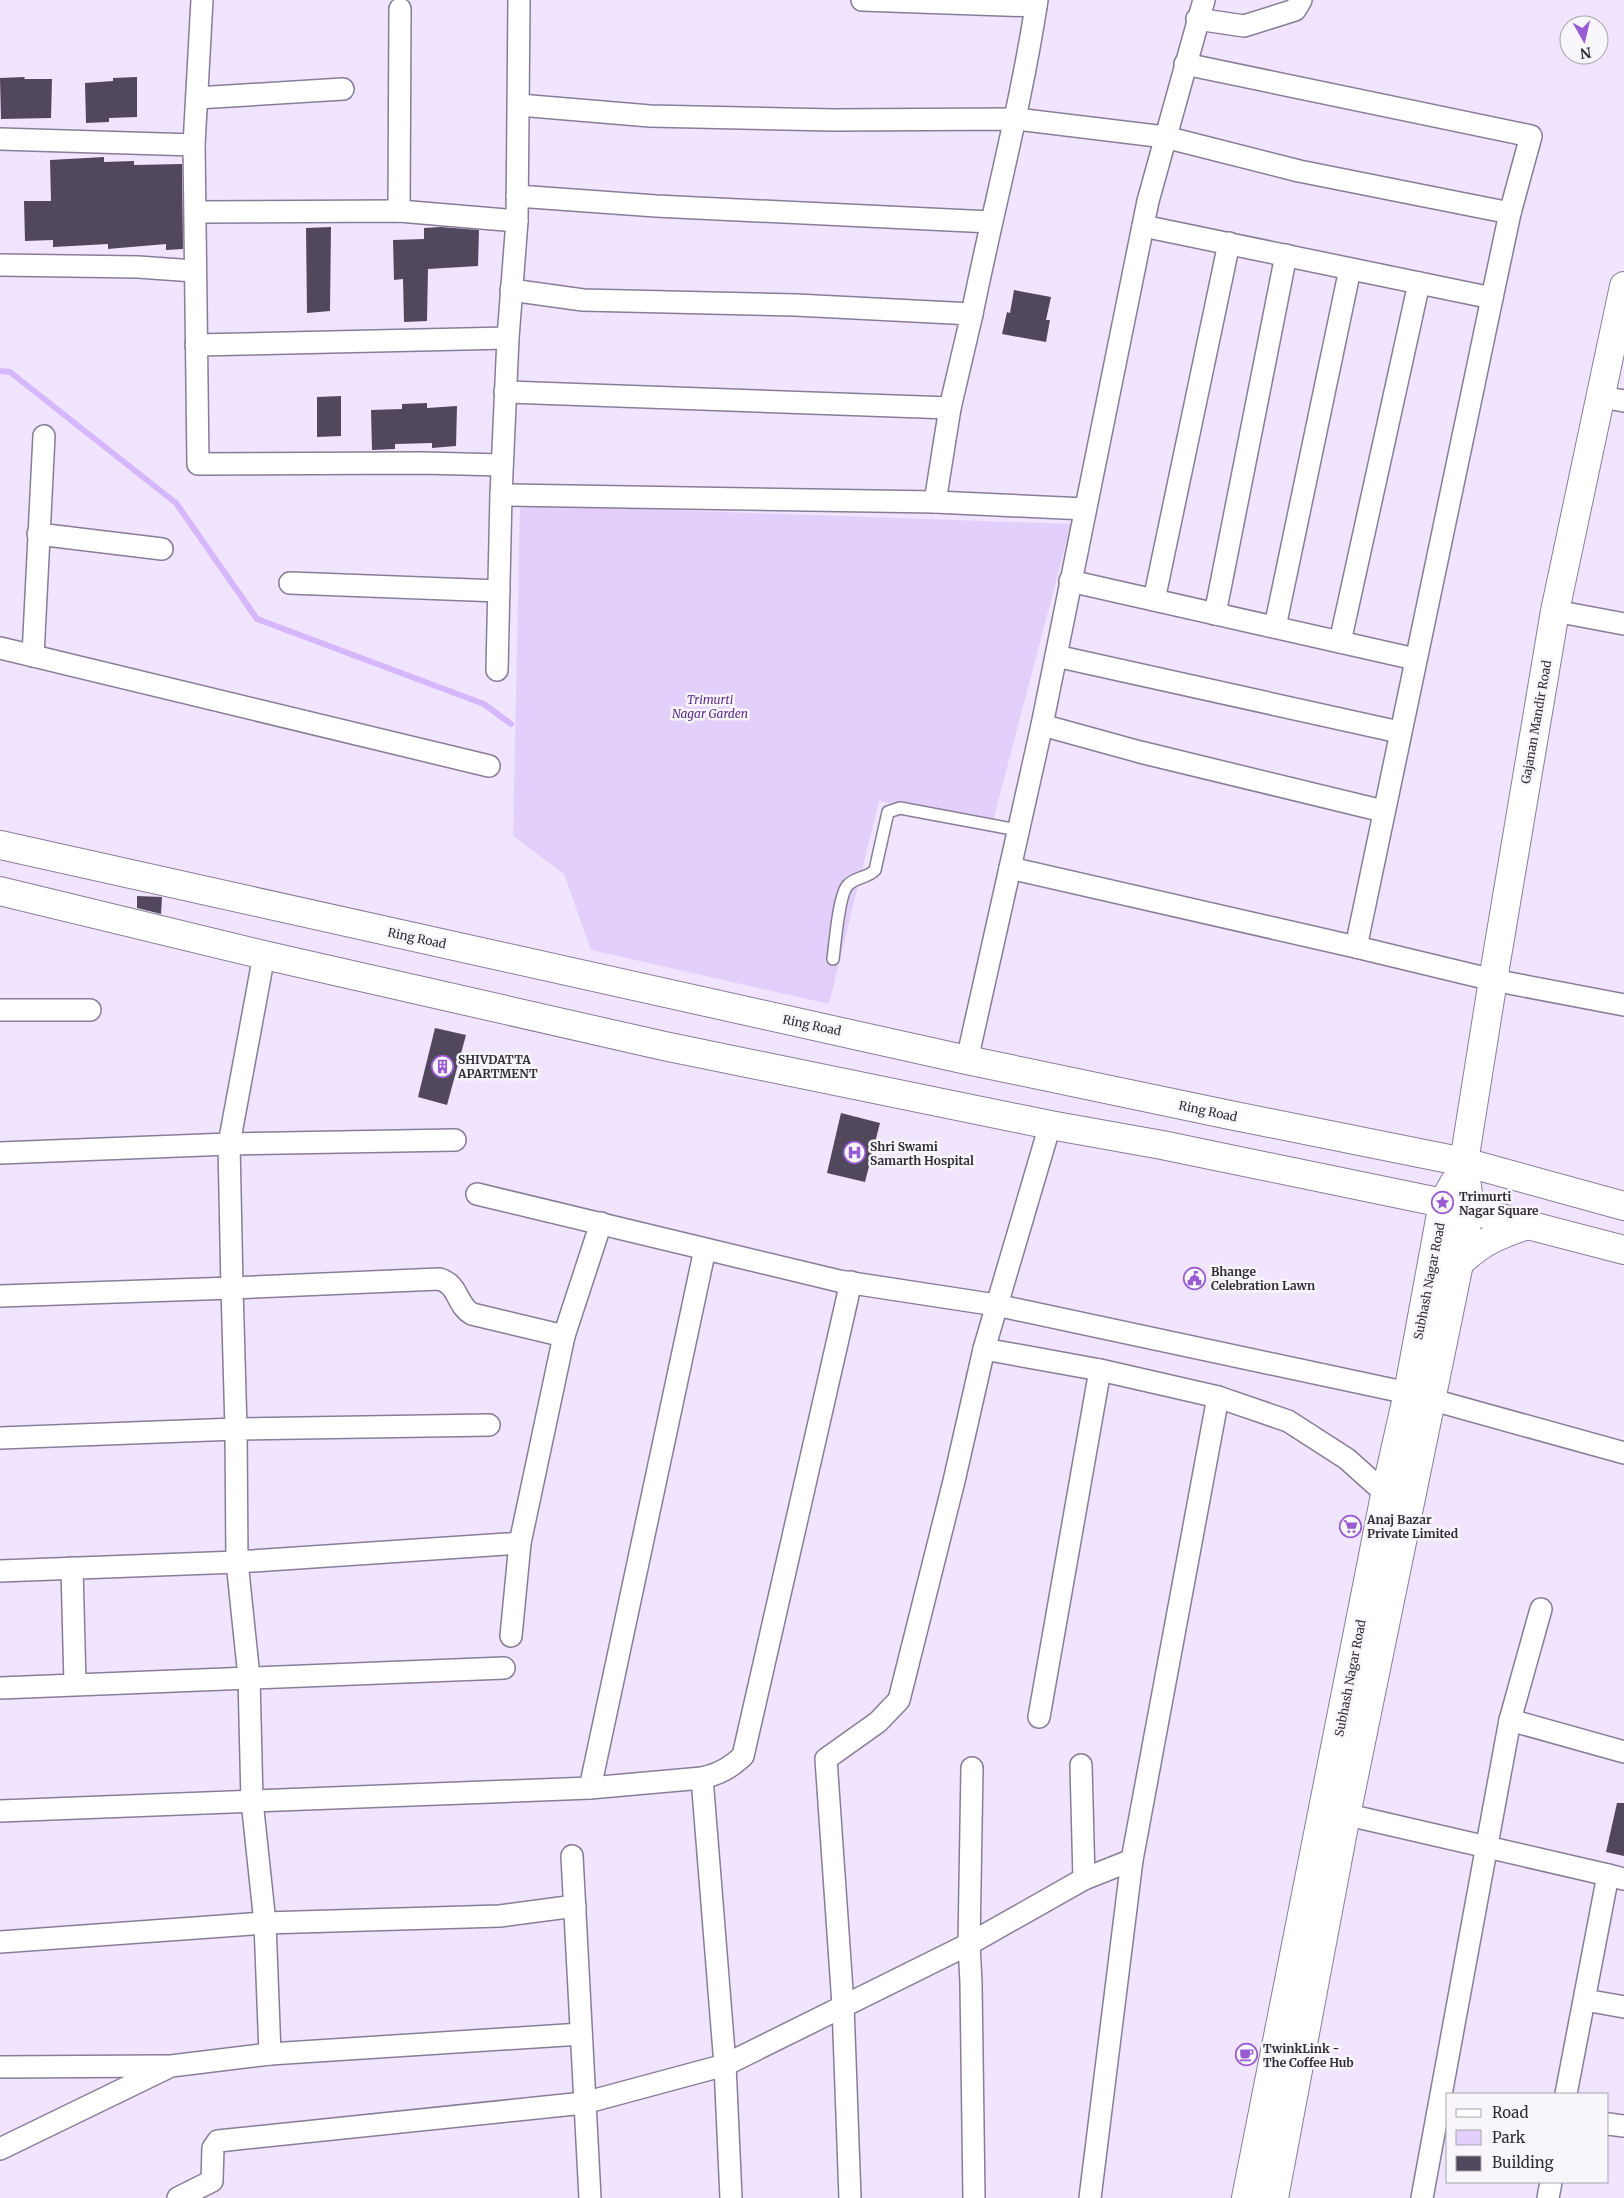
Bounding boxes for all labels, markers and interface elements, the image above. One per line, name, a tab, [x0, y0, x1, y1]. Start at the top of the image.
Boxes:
north arrow	[1559, 15, 1609, 65]
text: N	[1579, 43, 1593, 63]
street label: Gajanan Mandir Road	[1518, 659, 1554, 785]
park label: Trimurti Nagar Garden	[672, 692, 748, 721]
street label: Ring Road	[386, 924, 448, 952]
street label: Ring Road	[781, 1011, 843, 1039]
place label: SHIVDATTA APARTMENT	[457, 1052, 538, 1081]
building icon: SHIVDATTA APARTMENT	[430, 1054, 454, 1078]
street label: Ring Road	[1177, 1097, 1239, 1125]
place label: Shri Swami Samarth Hospital	[870, 1139, 974, 1168]
hospital icon: Shri Swami Samarth Hospital	[842, 1141, 866, 1165]
place label: Trimurti Nagar Square	[1459, 1189, 1539, 1218]
place icon: Trimurti Nagar Square	[1431, 1191, 1455, 1215]
street label: Subhash Nagar Road	[1410, 1221, 1448, 1341]
place label: Bhange Celebration Lawn	[1211, 1264, 1315, 1293]
public building icon: Bhange Celebration Lawn	[1183, 1266, 1207, 1290]
place label: Anaj Bazar Private Limited	[1366, 1512, 1459, 1541]
supermarket icon: Anaj Bazar Private Limited	[1339, 1514, 1363, 1538]
street label: Subhash Nagar Road	[1331, 1618, 1369, 1738]
place label: TwinkLink - The Coffee Hub	[1263, 2041, 1354, 2070]
cafe icon: TwinkLink - The Coffee Hub	[1235, 2043, 1259, 2067]
legend	[1446, 2093, 1609, 2183]
text: Road	[1492, 2103, 1528, 2122]
text: Park	[1492, 2128, 1526, 2147]
text: Building	[1492, 2153, 1554, 2172]

